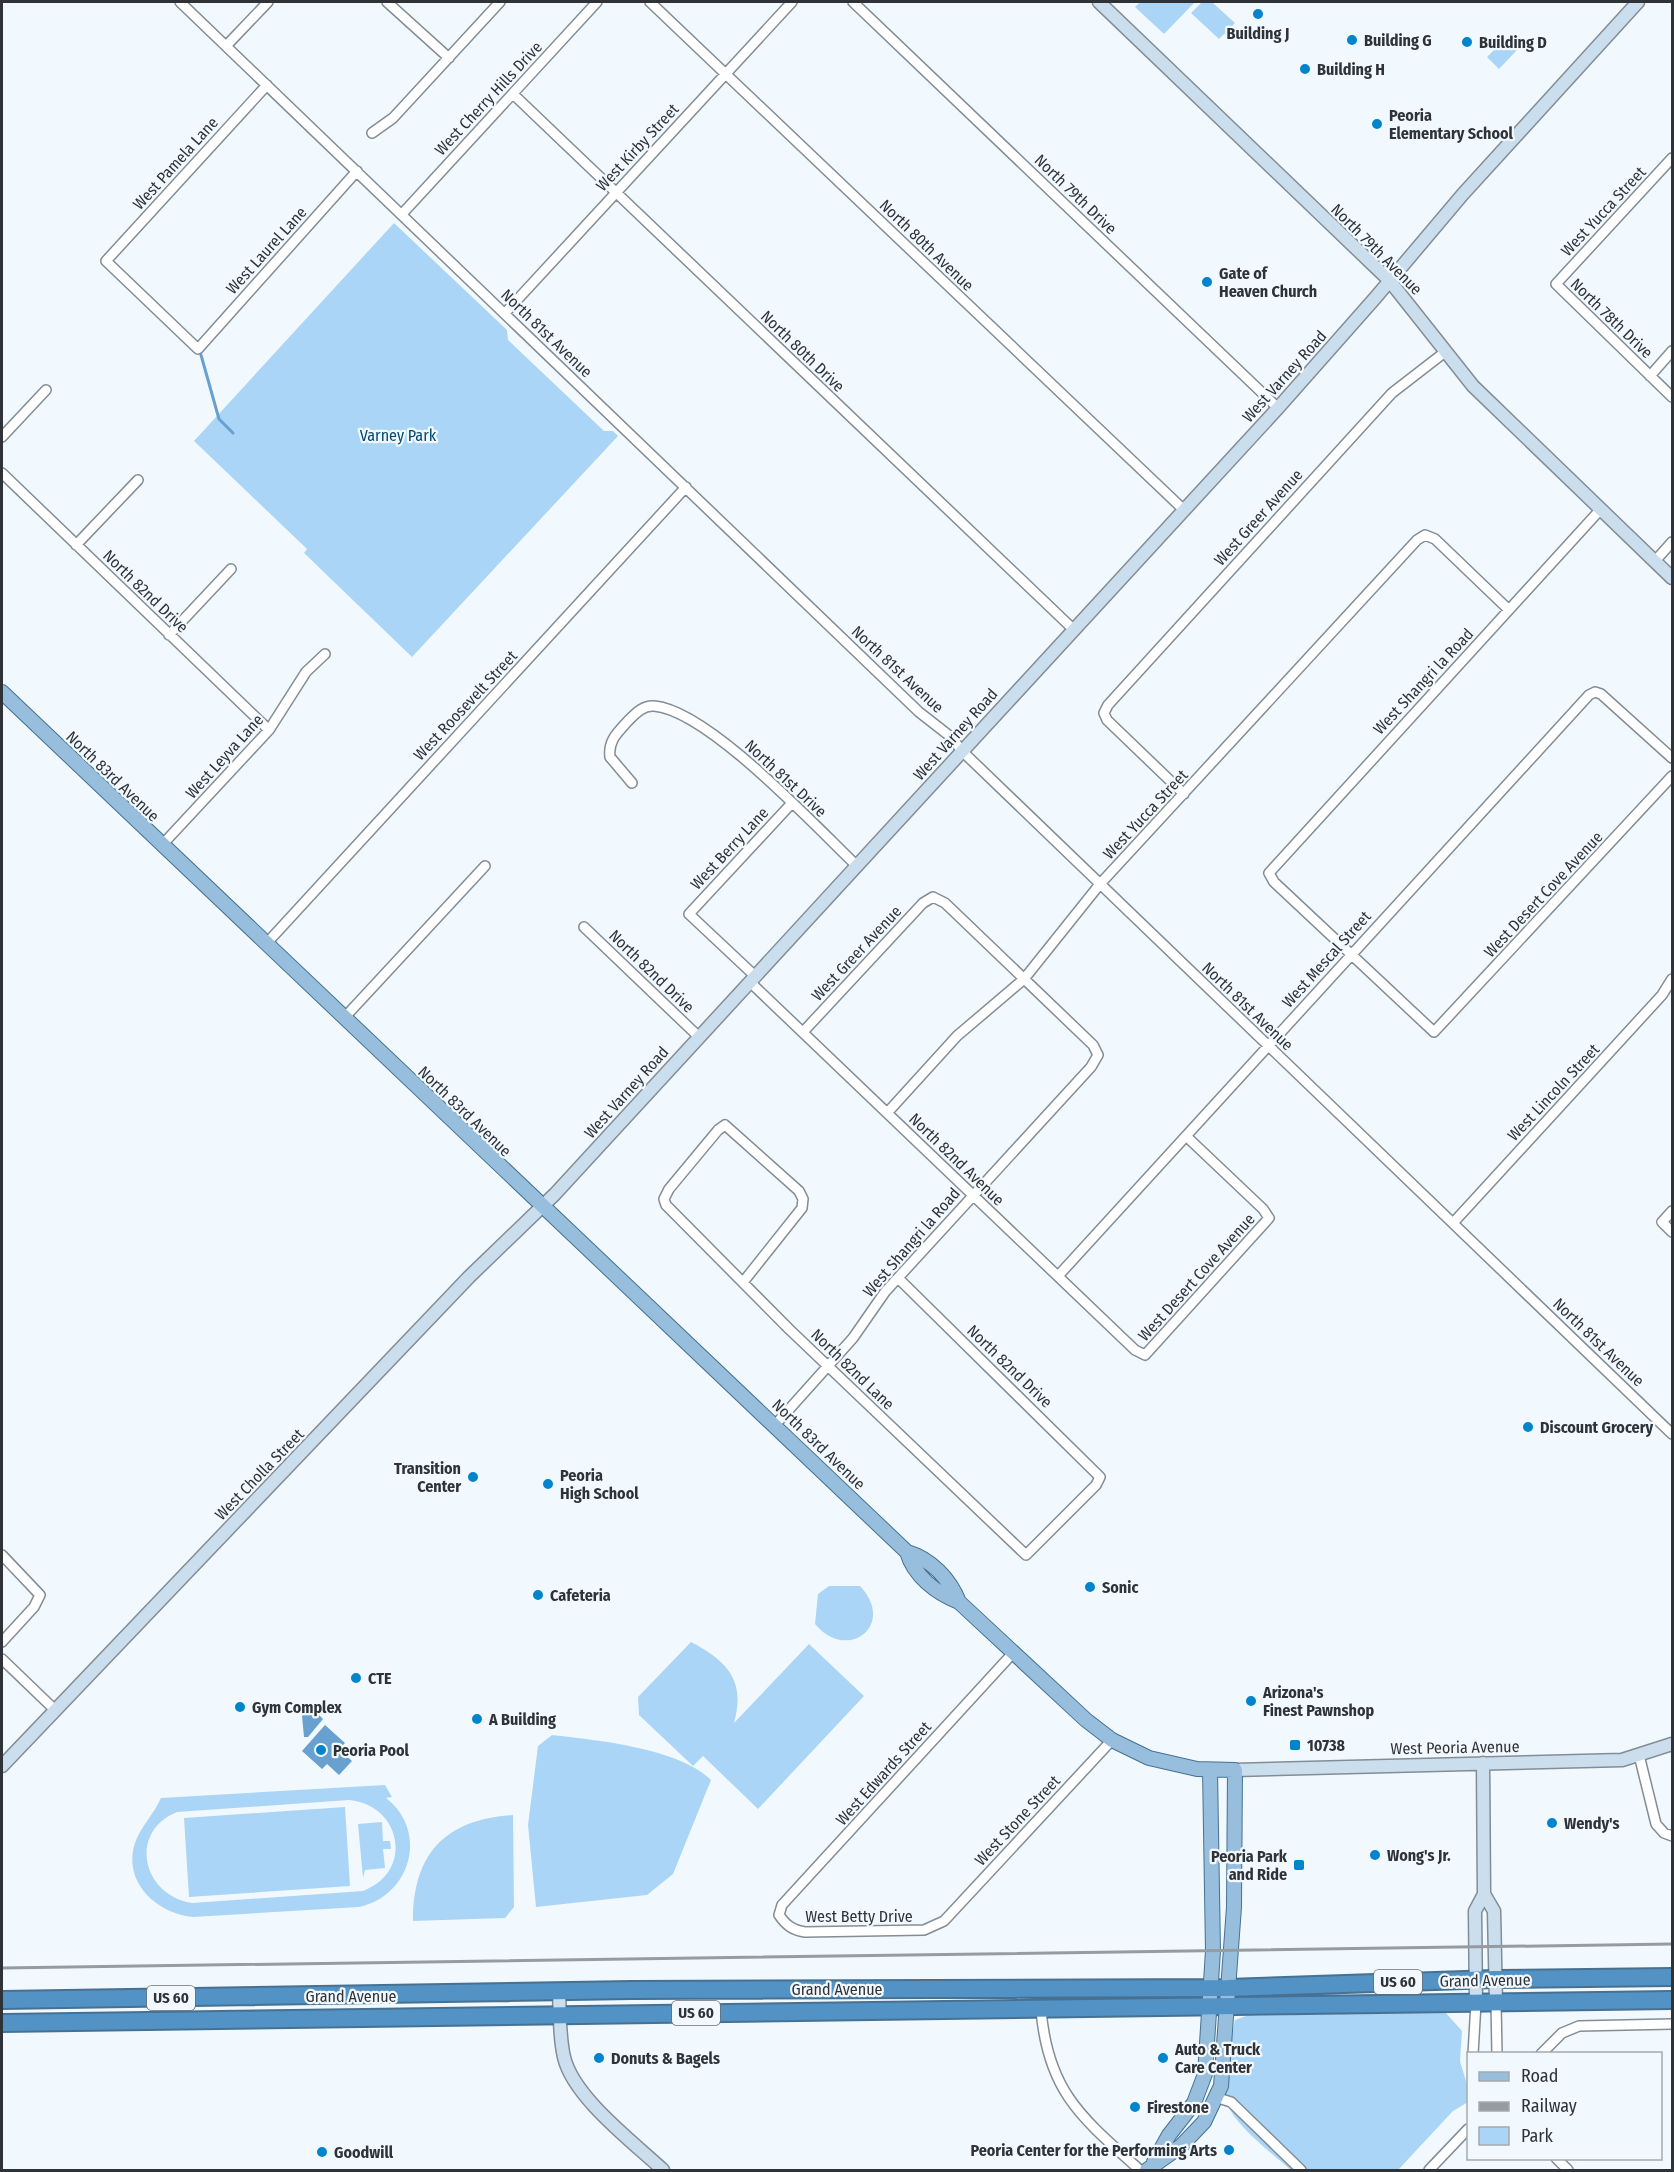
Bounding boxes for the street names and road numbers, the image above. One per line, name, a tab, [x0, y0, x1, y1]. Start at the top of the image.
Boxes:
street label: West Cherry Hills Drive	[431, 37, 546, 159]
street label: West Kirby Street	[592, 99, 683, 195]
street label: West Pamela Lane	[129, 113, 222, 214]
street label: North 79th Drive	[1031, 151, 1121, 238]
street label: West Yucca Street	[1557, 162, 1650, 260]
street label: North 80th Avenue	[876, 196, 978, 295]
street label: North 79th Avenue	[1327, 200, 1426, 299]
street label: West Laurel Lane	[222, 203, 311, 298]
street label: North 78th Drive	[1567, 274, 1657, 362]
street label: North 81st Avenue	[497, 285, 596, 382]
street label: North 80th Drive	[757, 307, 848, 396]
street label: West Varney Road	[1238, 327, 1331, 426]
street label: West Greer Avenue	[1210, 465, 1307, 569]
street label: North 82nd Drive	[99, 546, 192, 637]
street label: North 81st Avenue	[848, 622, 948, 717]
street label: West Shangri la Road	[1369, 624, 1477, 738]
street label: West Roosevelt Street	[410, 646, 522, 764]
street label: West Varney Road	[909, 685, 1002, 784]
street label: West Leyva Lane	[182, 710, 267, 802]
street label: North 83rd Avenue	[62, 727, 163, 826]
street label: North 81st Drive	[741, 736, 830, 821]
street label: West Yucca Street	[1099, 765, 1192, 863]
street label: West Berry Lane	[686, 803, 772, 893]
street label: West Desert Cove Avenue	[1480, 827, 1607, 961]
street label: West Greer Avenue	[807, 902, 905, 1005]
street label: West Mescal Street	[1278, 907, 1375, 1012]
street label: North 82nd Drive	[605, 926, 698, 1017]
street label: North 81st Avenue	[1198, 958, 1297, 1055]
street label: West Lincoln Street	[1504, 1039, 1604, 1145]
street label: West Varney Road	[580, 1043, 673, 1142]
street label: North 83rd Avenue	[414, 1062, 515, 1161]
street label: North 82nd Avenue	[905, 1109, 1008, 1210]
street label: West Shangri la Road	[859, 1184, 964, 1301]
street label: West Desert Cove Avenue	[1134, 1210, 1259, 1345]
street label: North 81st Avenue	[1549, 1294, 1648, 1391]
street label: North 82nd Drive	[963, 1321, 1056, 1412]
street label: North 82nd Lane	[807, 1325, 898, 1414]
street label: North 83rd Avenue	[768, 1395, 869, 1494]
street label: West Cholla Street	[211, 1424, 308, 1524]
street label: West Edwards Street	[832, 1717, 935, 1829]
street label: West Peoria Avenue	[1390, 1737, 1520, 1758]
street label: West Stone Street	[971, 1771, 1065, 1869]
street label: West Betty Drive	[805, 1907, 913, 1926]
road number: US 60	[1374, 1970, 1422, 1994]
street label: Grand Avenue	[1439, 1970, 1531, 1991]
street label: Grand Avenue	[792, 1980, 883, 1999]
road number: US 60	[147, 1986, 195, 2010]
street label: Grand Avenue	[306, 1987, 397, 2006]
road number: US 60	[672, 2001, 720, 2025]

